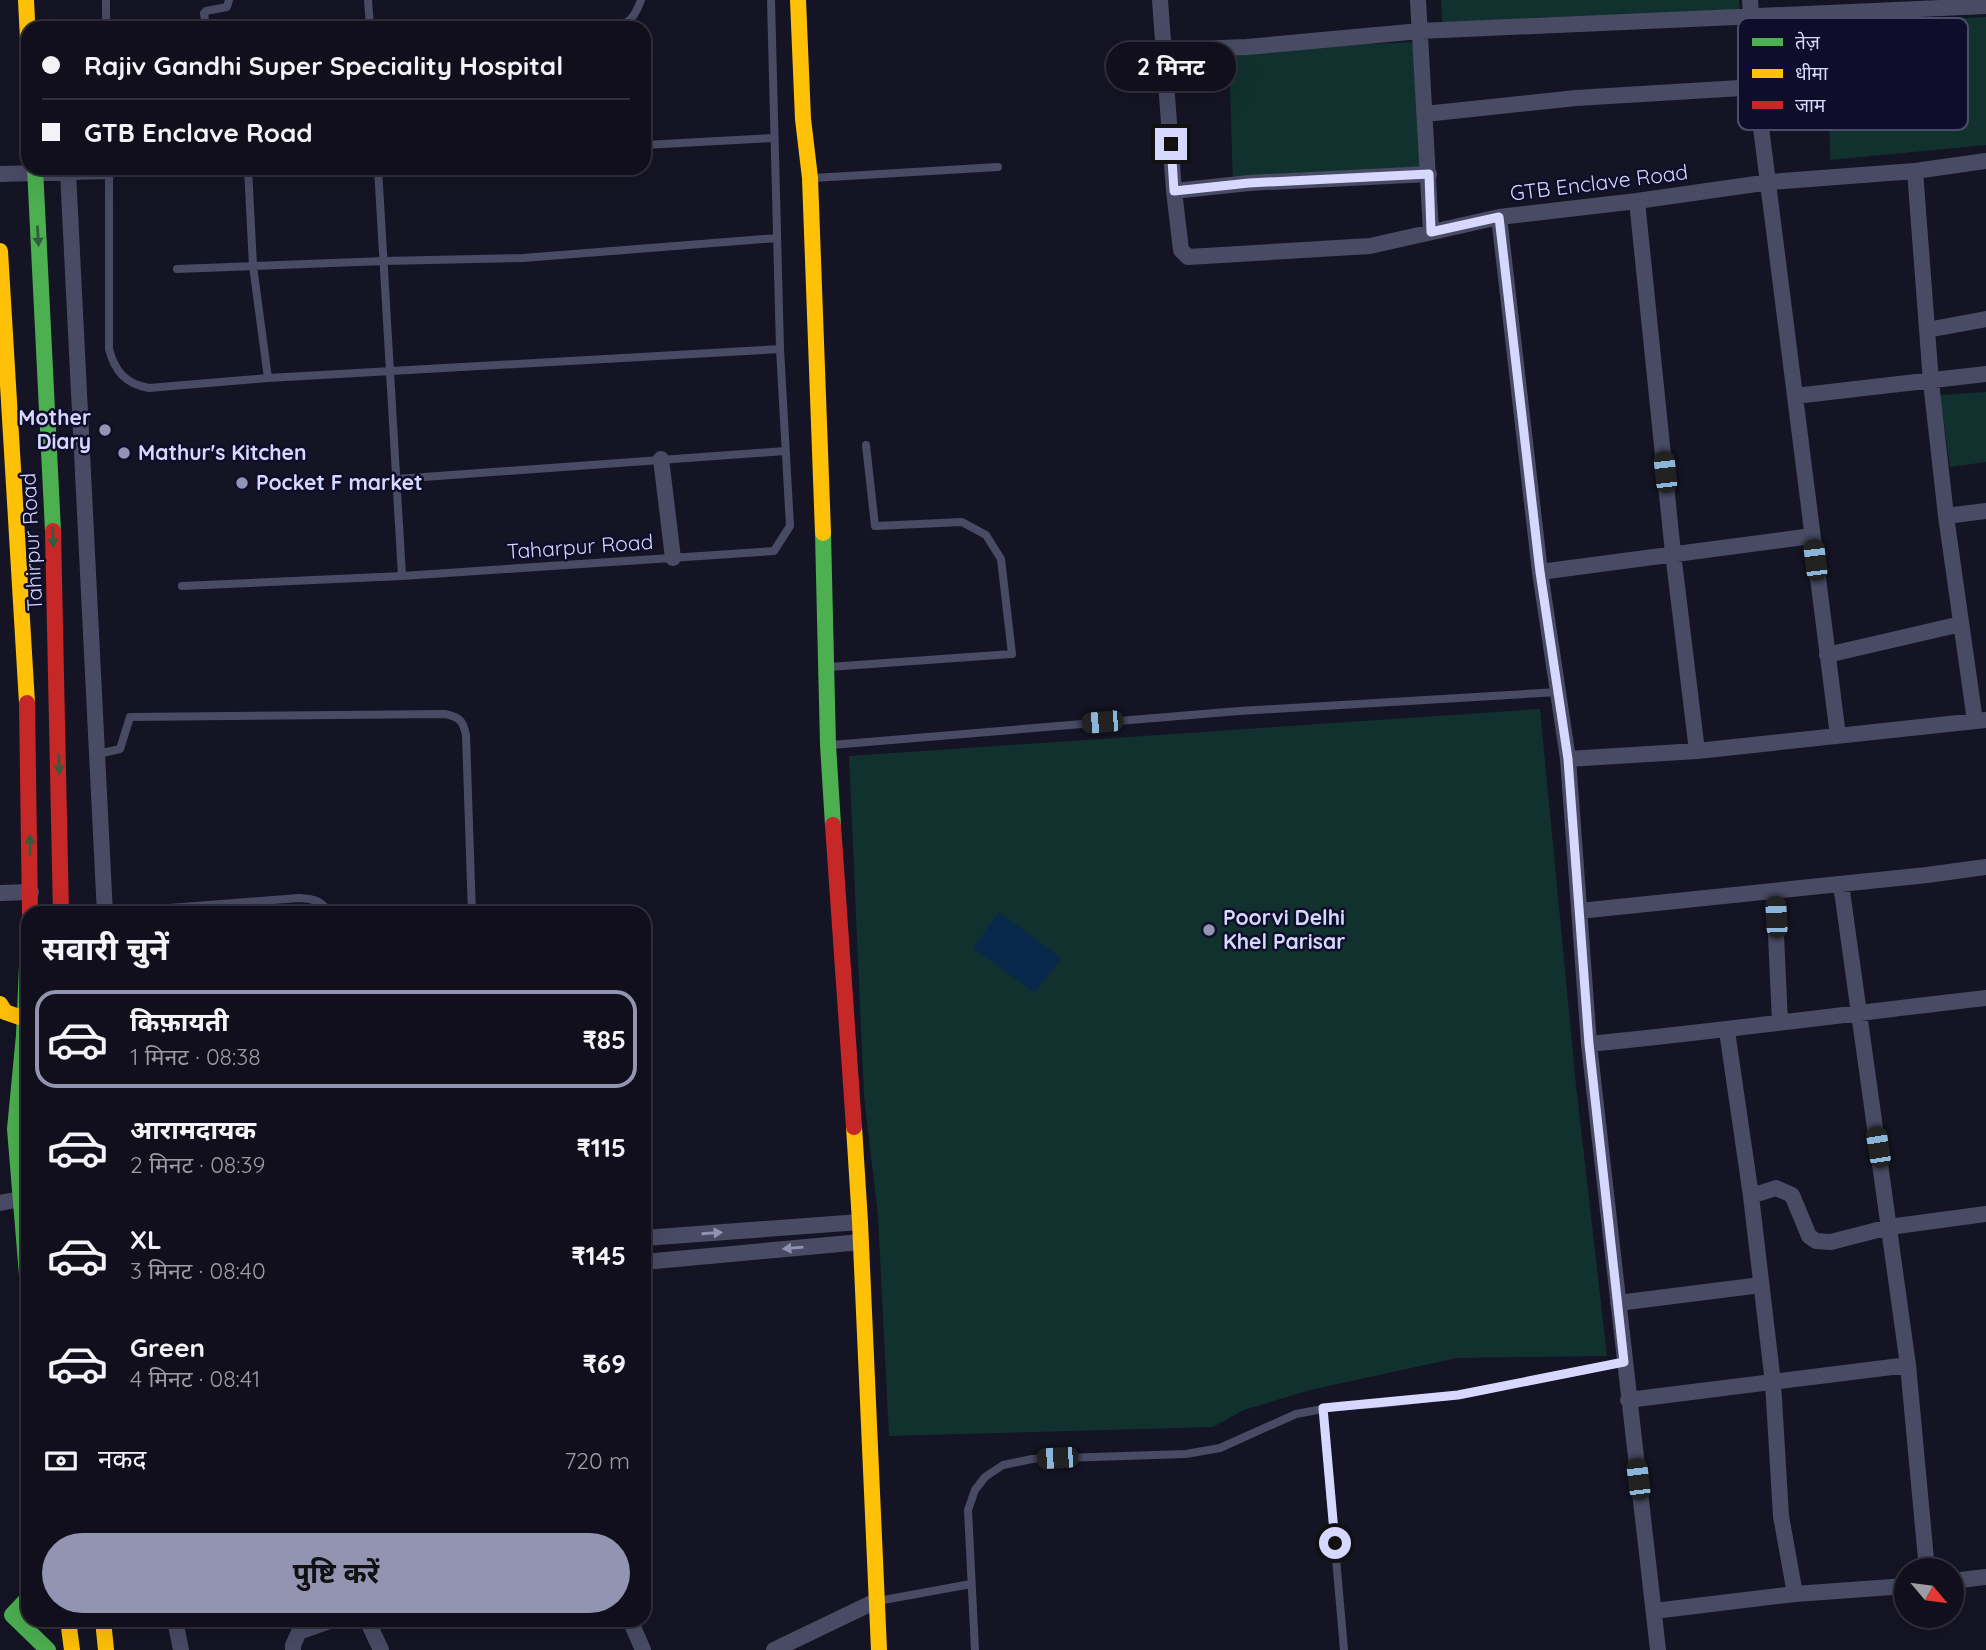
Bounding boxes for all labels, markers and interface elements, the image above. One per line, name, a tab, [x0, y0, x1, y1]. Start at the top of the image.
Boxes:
legend	[1738, 18, 1968, 130]
text: तेज़	[1795, 30, 1821, 54]
callout: 2 मिनट	[1106, 43, 1236, 92]
text: Rajiv Gandhi Super Speciality Hospital	[84, 49, 563, 82]
text: 2 मिनट	[1137, 52, 1205, 81]
text: धीमा	[1795, 61, 1829, 85]
text: जाम	[1795, 93, 1826, 117]
text: GTB Enclave Road	[84, 116, 313, 149]
route end	[1155, 128, 1187, 160]
street label: GTB Enclave Road	[1508, 158, 1689, 206]
one-way arrow	[33, 225, 44, 247]
place label: Mother Diary	[18, 404, 91, 454]
marker: Mother Diary	[97, 422, 113, 438]
place label: Mathur's Kitchen	[138, 439, 307, 465]
marker: Mathur's Kitchen	[116, 445, 132, 461]
car	[1653, 450, 1678, 494]
place label: Pocket F market	[256, 469, 423, 495]
street label: Tahirpur Road	[14, 472, 48, 612]
marker: Pocket F market	[234, 475, 250, 491]
one-way arrow	[48, 526, 59, 548]
street label: Taharpur Road	[506, 528, 654, 564]
car	[1803, 538, 1828, 582]
car	[1081, 710, 1124, 734]
one-way arrow	[53, 753, 64, 775]
one-way arrow	[25, 834, 36, 856]
car	[1765, 895, 1788, 939]
place label: Poorvi Delhi Khel Parisar	[1223, 904, 1345, 954]
marker: Poorvi Delhi Khel Parisar	[1201, 922, 1217, 938]
text: सवारी चुनें	[42, 928, 169, 968]
text: किफ़ायती	[130, 1005, 229, 1038]
icon: car	[46, 1008, 109, 1071]
text: ₹85	[582, 1023, 626, 1056]
text: 1 मिनट · 08:38	[130, 1042, 261, 1071]
text: आरामदायक	[130, 1113, 256, 1146]
icon: car	[46, 1116, 109, 1179]
car	[1865, 1125, 1892, 1169]
text: ₹115	[576, 1131, 626, 1164]
text: 2 मिनट · 08:39	[130, 1150, 265, 1179]
text: XL	[130, 1223, 162, 1256]
icon: car	[46, 1224, 109, 1287]
one-way arrow	[701, 1227, 723, 1238]
text: ₹145	[571, 1239, 626, 1272]
one-way arrow	[781, 1243, 803, 1254]
text: 3 मिनट · 08:40	[130, 1256, 266, 1285]
text: Green	[130, 1331, 205, 1364]
icon: car	[46, 1332, 109, 1395]
text: ₹69	[582, 1347, 626, 1380]
text: 4 मिनट · 08:41	[130, 1364, 260, 1393]
icon: cash	[42, 1442, 80, 1480]
text: नकद	[98, 1442, 146, 1475]
text: 720 m	[565, 1446, 630, 1475]
car	[1036, 1446, 1079, 1470]
car	[1626, 1457, 1651, 1501]
route start	[1319, 1527, 1351, 1559]
button: पुष्टि करें	[42, 1533, 630, 1613]
north arrow	[1894, 1558, 1964, 1628]
map controls	[1894, 1558, 1964, 1628]

